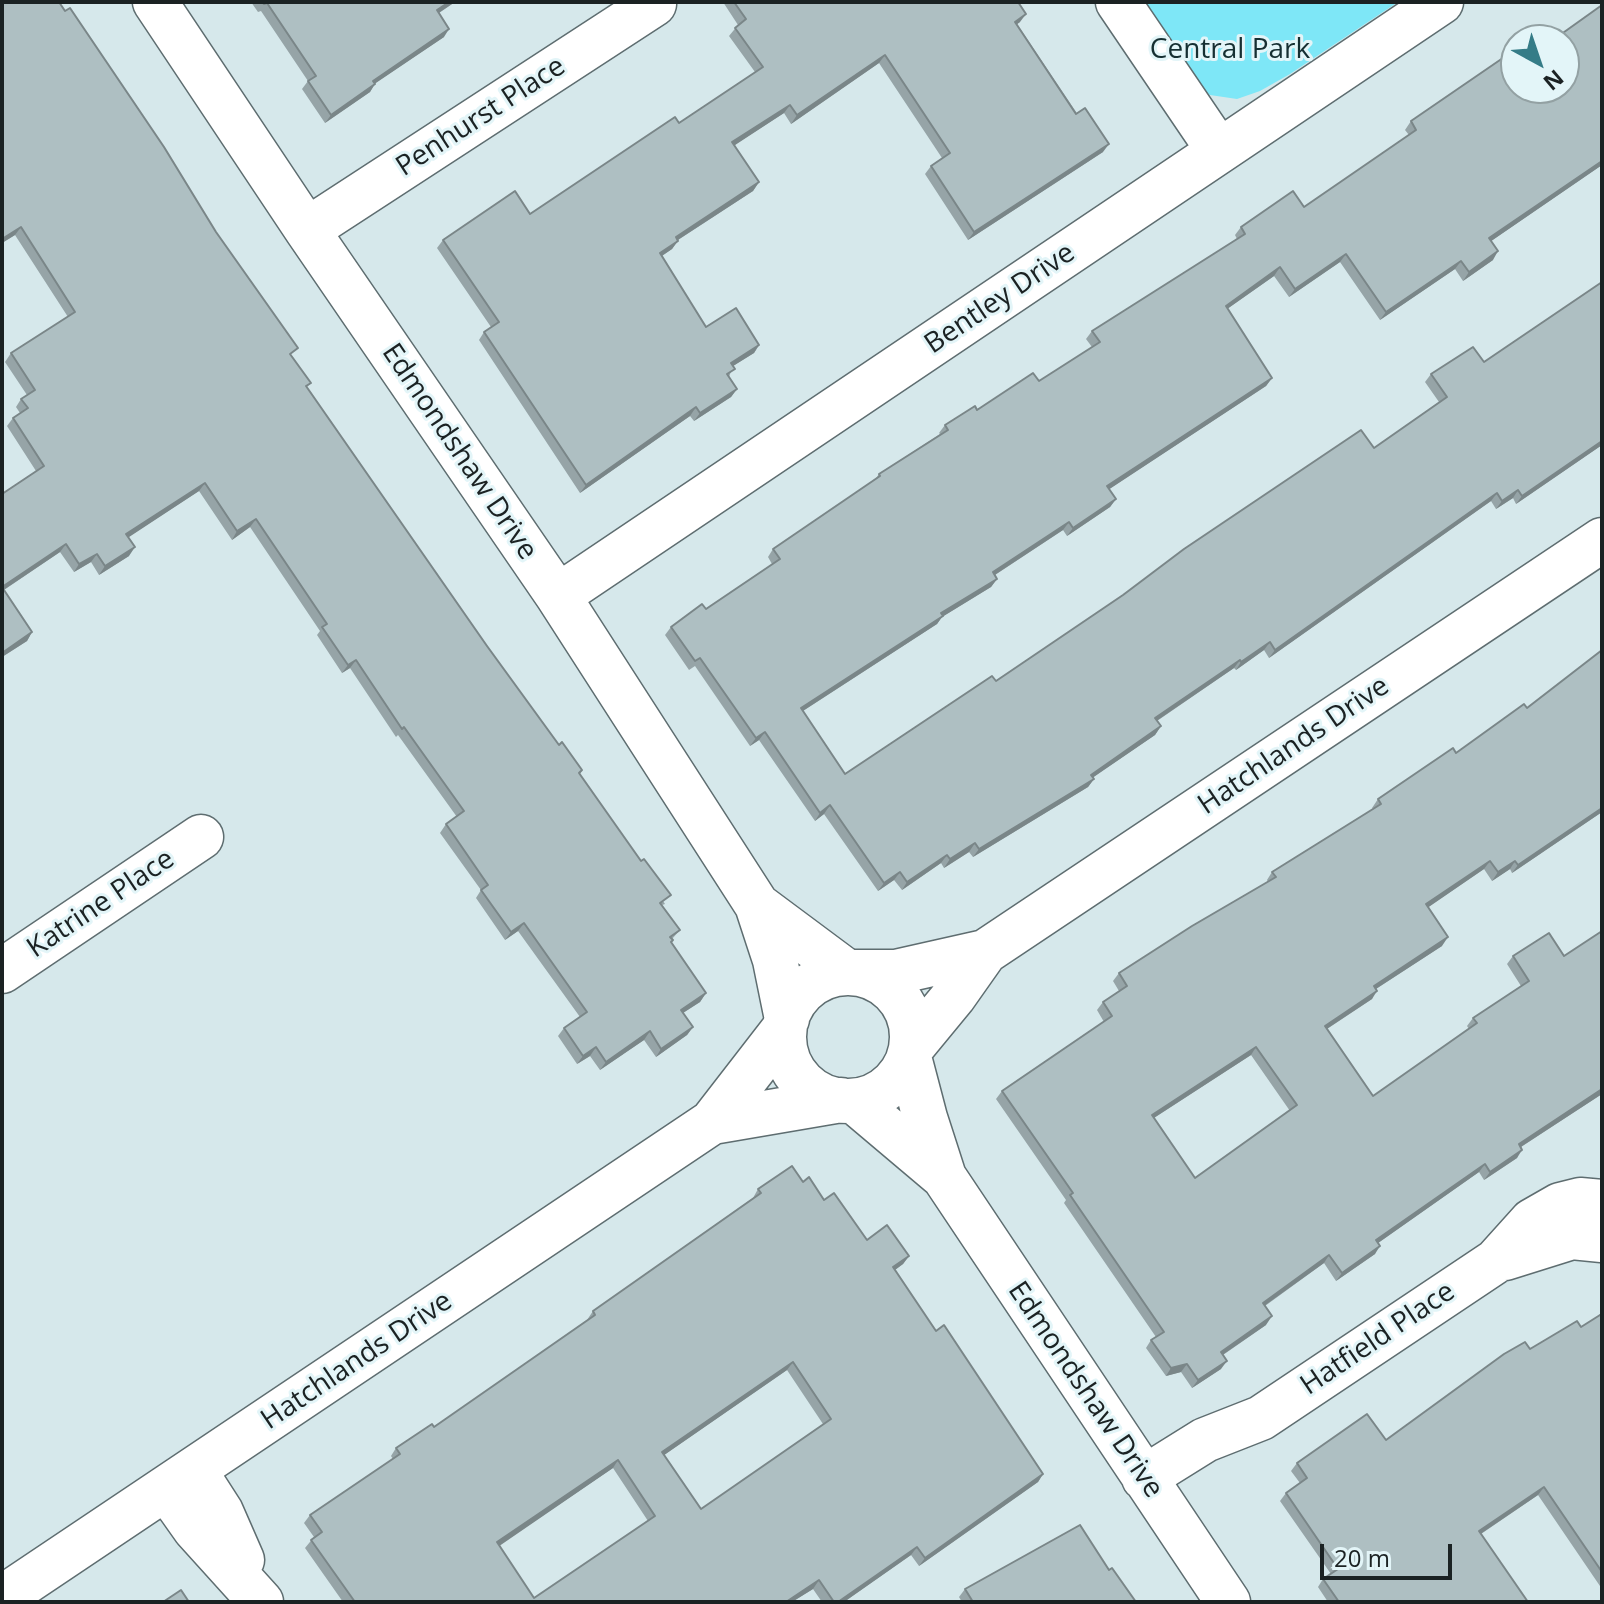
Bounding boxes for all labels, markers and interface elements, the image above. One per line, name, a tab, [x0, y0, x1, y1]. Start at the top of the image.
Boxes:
north arrow	[1500, 24, 1580, 104]
park label: Central Park	[1150, 33, 1310, 67]
street label: Penhurst Place	[390, 50, 572, 184]
text: N	[1538, 64, 1571, 98]
street label: Bentley Drive	[919, 237, 1081, 361]
street label: Edmondshaw Drive	[374, 338, 544, 566]
street label: Hatchlands Drive	[1192, 670, 1396, 822]
street label: Katrine Place	[21, 843, 181, 965]
street label: Hatfield Place	[1295, 1275, 1461, 1403]
street label: Edmondshaw Drive	[1000, 1276, 1170, 1504]
street label: Hatchlands Drive	[255, 1285, 459, 1437]
scale bar	[1324, 1528, 1456, 1578]
text: 20 m	[1334, 1541, 1390, 1574]

